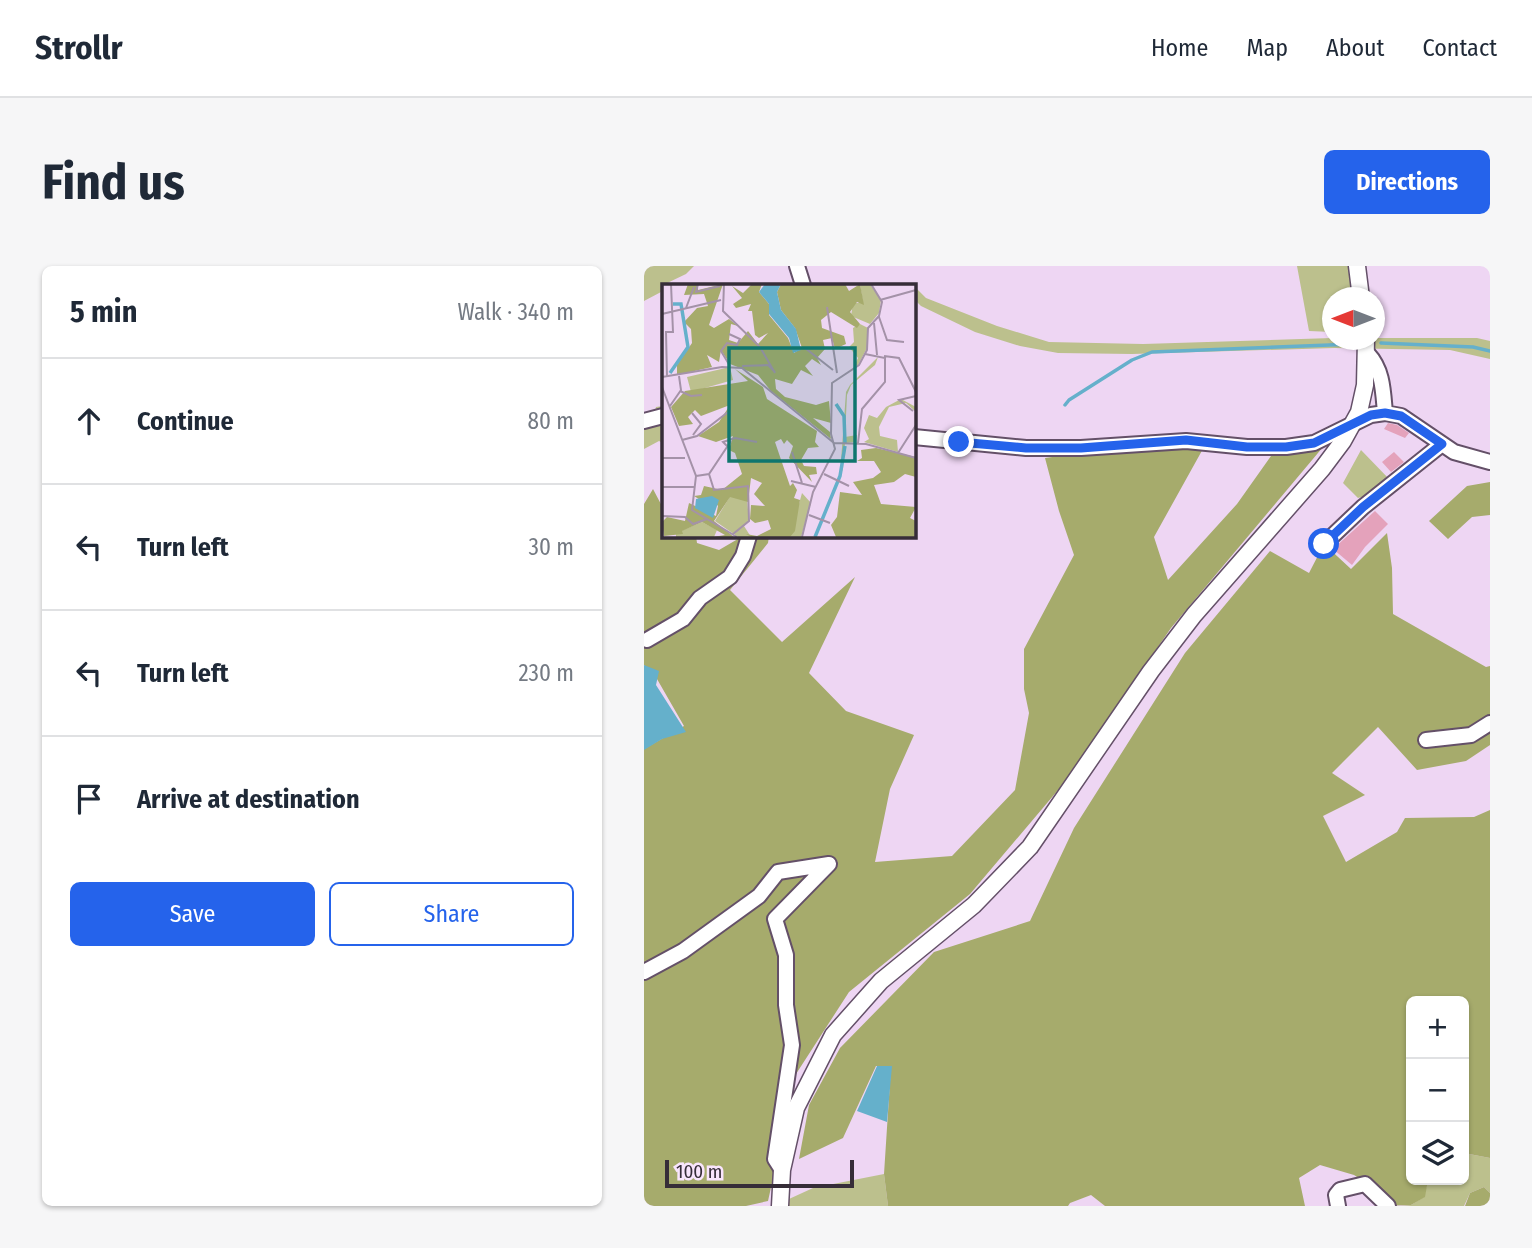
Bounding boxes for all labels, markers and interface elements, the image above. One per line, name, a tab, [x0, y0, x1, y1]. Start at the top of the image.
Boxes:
text: Strollr	[35, 28, 123, 68]
text: Home	[1151, 34, 1208, 62]
text: Map	[1246, 34, 1288, 62]
text: About	[1326, 34, 1384, 62]
text: Contact	[1422, 34, 1497, 62]
button: Directions	[1324, 150, 1490, 214]
text: Find us	[42, 153, 185, 212]
inset map	[662, 284, 915, 537]
north arrow	[1322, 287, 1385, 350]
text: 5 min	[70, 294, 137, 330]
text: Walk · 340 m	[457, 298, 574, 326]
icon: ahead	[70, 402, 108, 440]
text: Continue	[137, 406, 234, 437]
text: 80 m	[527, 407, 574, 435]
route end	[943, 426, 974, 457]
icon: left	[70, 528, 108, 566]
route start	[1308, 528, 1339, 559]
text: Turn left	[137, 532, 229, 563]
text: 30 m	[529, 533, 574, 561]
icon: left	[70, 654, 108, 692]
text: Turn left	[137, 658, 229, 689]
text: 230 m	[518, 659, 574, 687]
icon: arrive	[70, 780, 108, 818]
text: Arrive at destination	[137, 784, 360, 815]
button: Save	[70, 882, 315, 946]
button: Share	[329, 882, 574, 946]
map controls	[1406, 996, 1469, 1185]
button: +	[1406, 996, 1469, 1059]
button: −	[1406, 1059, 1469, 1122]
button: layers	[1406, 1122, 1469, 1185]
scale bar	[665, 1157, 854, 1189]
text: 100 m	[676, 1160, 722, 1183]

